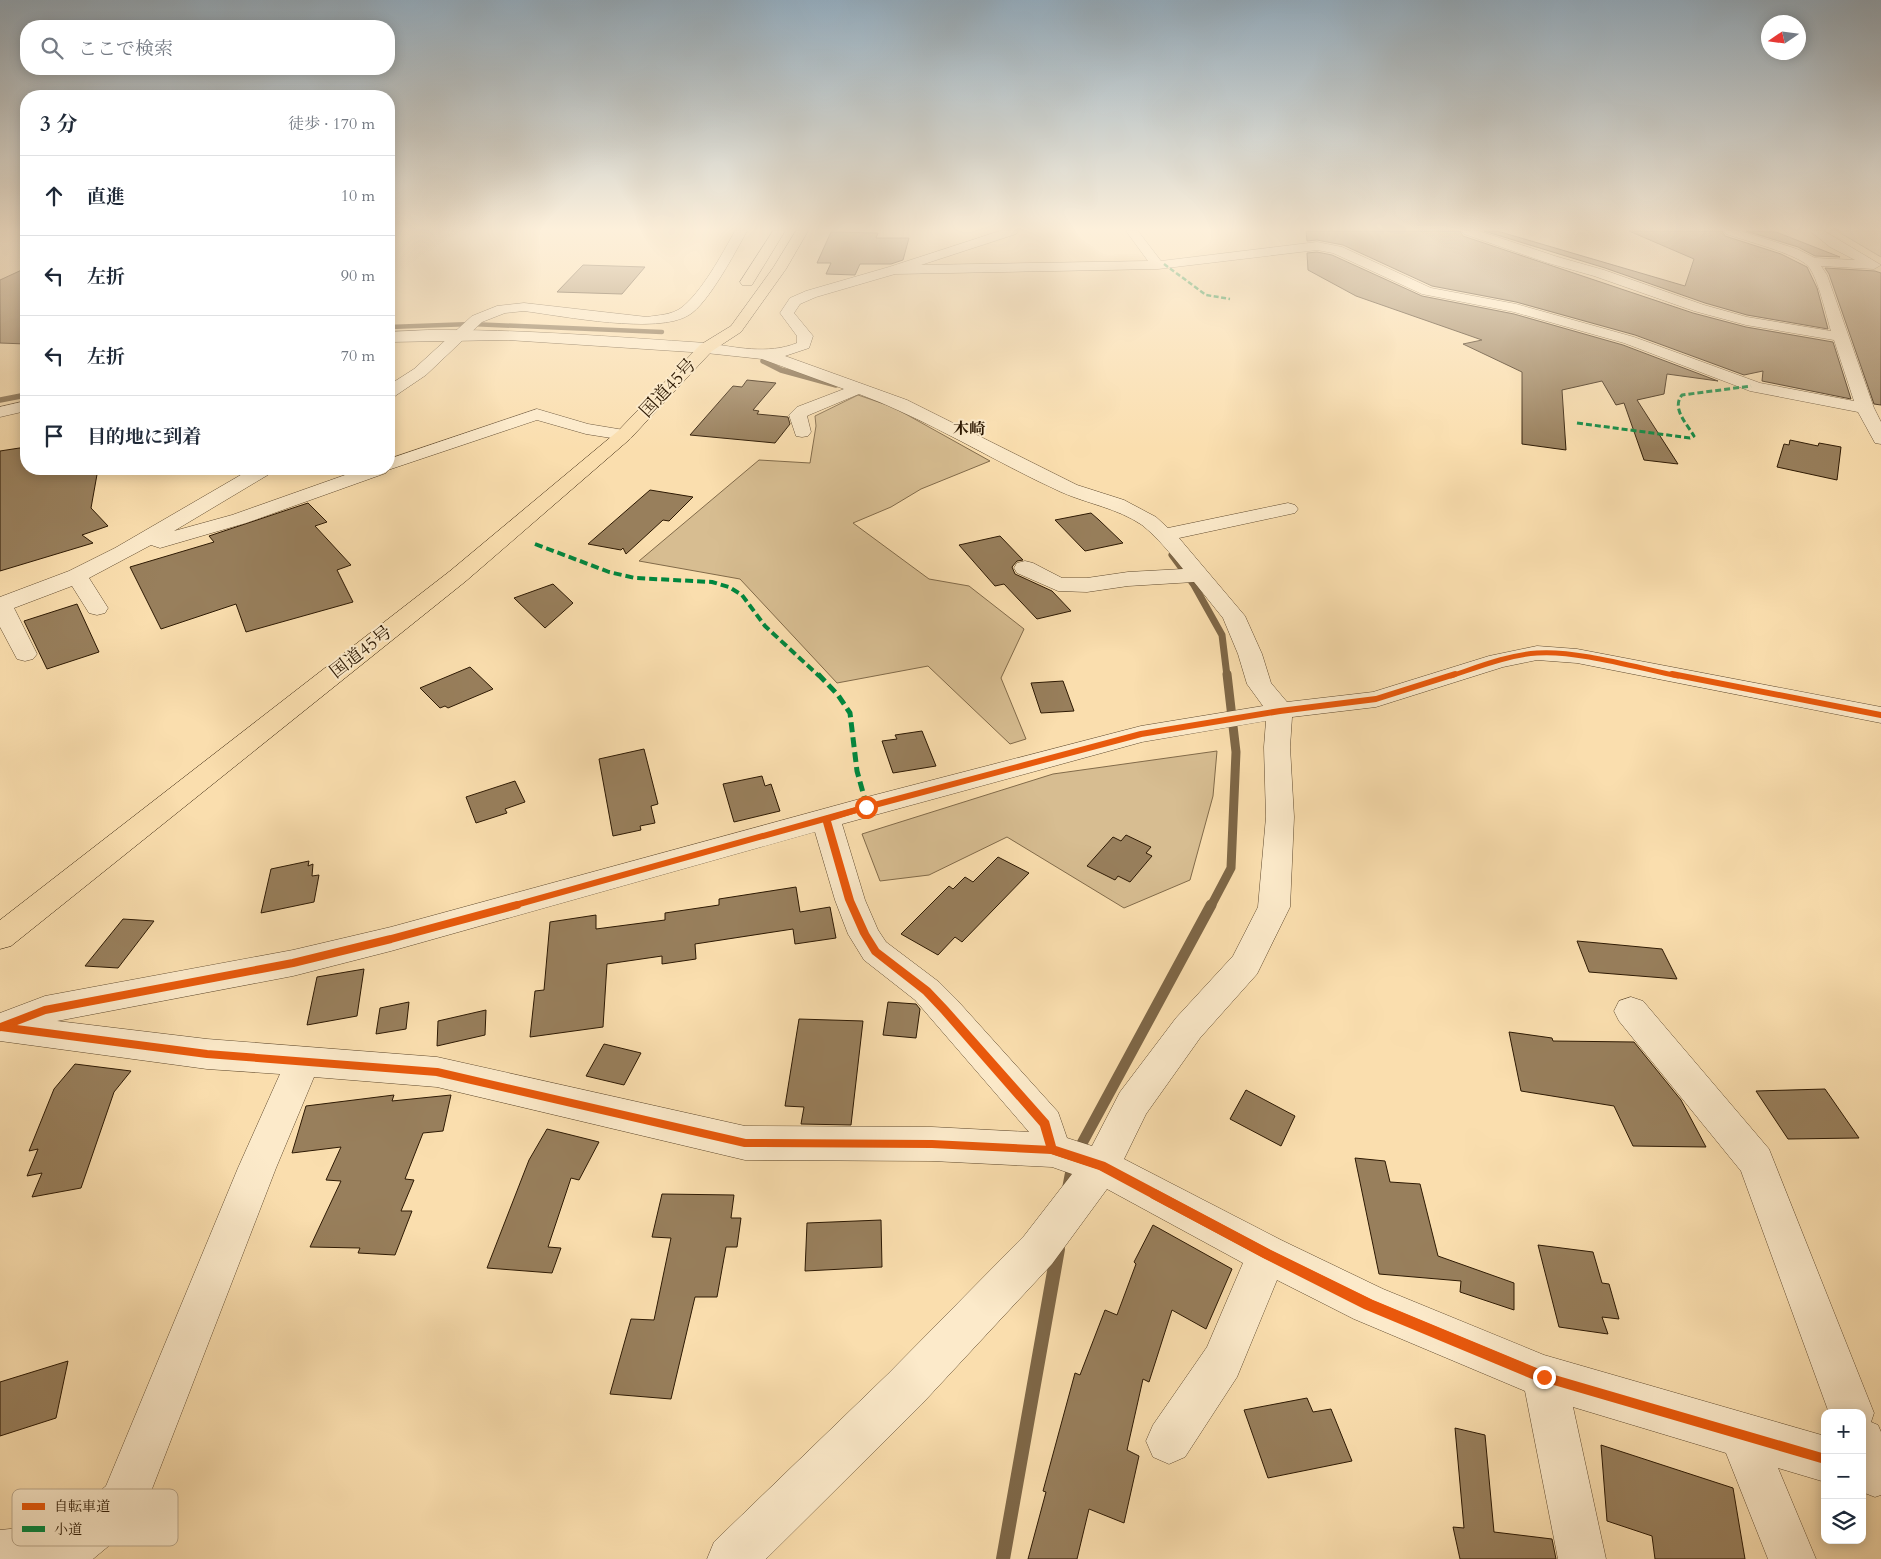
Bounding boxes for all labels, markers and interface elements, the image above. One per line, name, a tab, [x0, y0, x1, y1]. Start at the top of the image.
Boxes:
north arrow	[1761, 15, 1806, 60]
search box	[20, 20, 395, 75]
icon: search	[38, 34, 66, 62]
text: ここで検索	[78, 36, 173, 62]
text: 3 分	[40, 110, 77, 139]
text: 徒歩 · 170 m	[288, 113, 375, 135]
icon: ahead	[40, 182, 68, 210]
text: 直進	[87, 184, 125, 210]
text: 10 m	[341, 185, 375, 207]
icon: left	[40, 262, 68, 290]
text: 左折	[87, 264, 125, 290]
text: 90 m	[341, 265, 375, 287]
icon: left	[40, 342, 68, 370]
text: 左折	[87, 344, 125, 370]
text: 70 m	[341, 345, 375, 367]
street label: 国道45号	[634, 353, 702, 423]
district label: 木崎	[953, 418, 986, 440]
icon: arrive	[40, 422, 68, 450]
text: 目的地に到着	[87, 424, 201, 450]
street label: 国道45号	[325, 620, 397, 684]
route start	[855, 796, 878, 819]
route end	[1533, 1366, 1556, 1389]
map controls	[1821, 1409, 1866, 1544]
button: +	[1821, 1409, 1866, 1454]
button: −	[1821, 1454, 1866, 1499]
legend	[12, 1489, 178, 1546]
text: 自転車道	[54, 1497, 110, 1516]
button: layers	[1821, 1499, 1866, 1544]
text: 小道	[54, 1520, 82, 1539]

